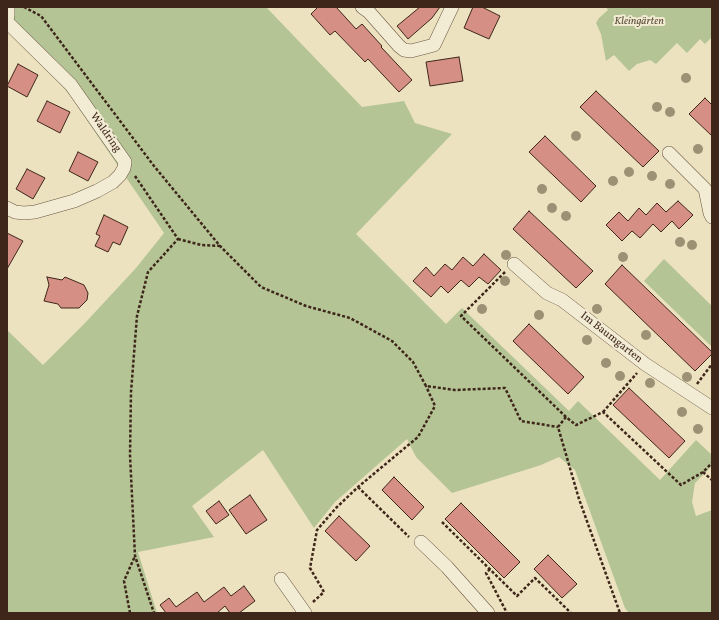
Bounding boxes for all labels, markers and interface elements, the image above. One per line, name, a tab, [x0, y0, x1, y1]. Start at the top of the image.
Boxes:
park label: Kleingärten	[614, 15, 664, 29]
street label: Waldring	[87, 111, 123, 155]
street label: Im Baumgarten	[577, 310, 645, 366]

